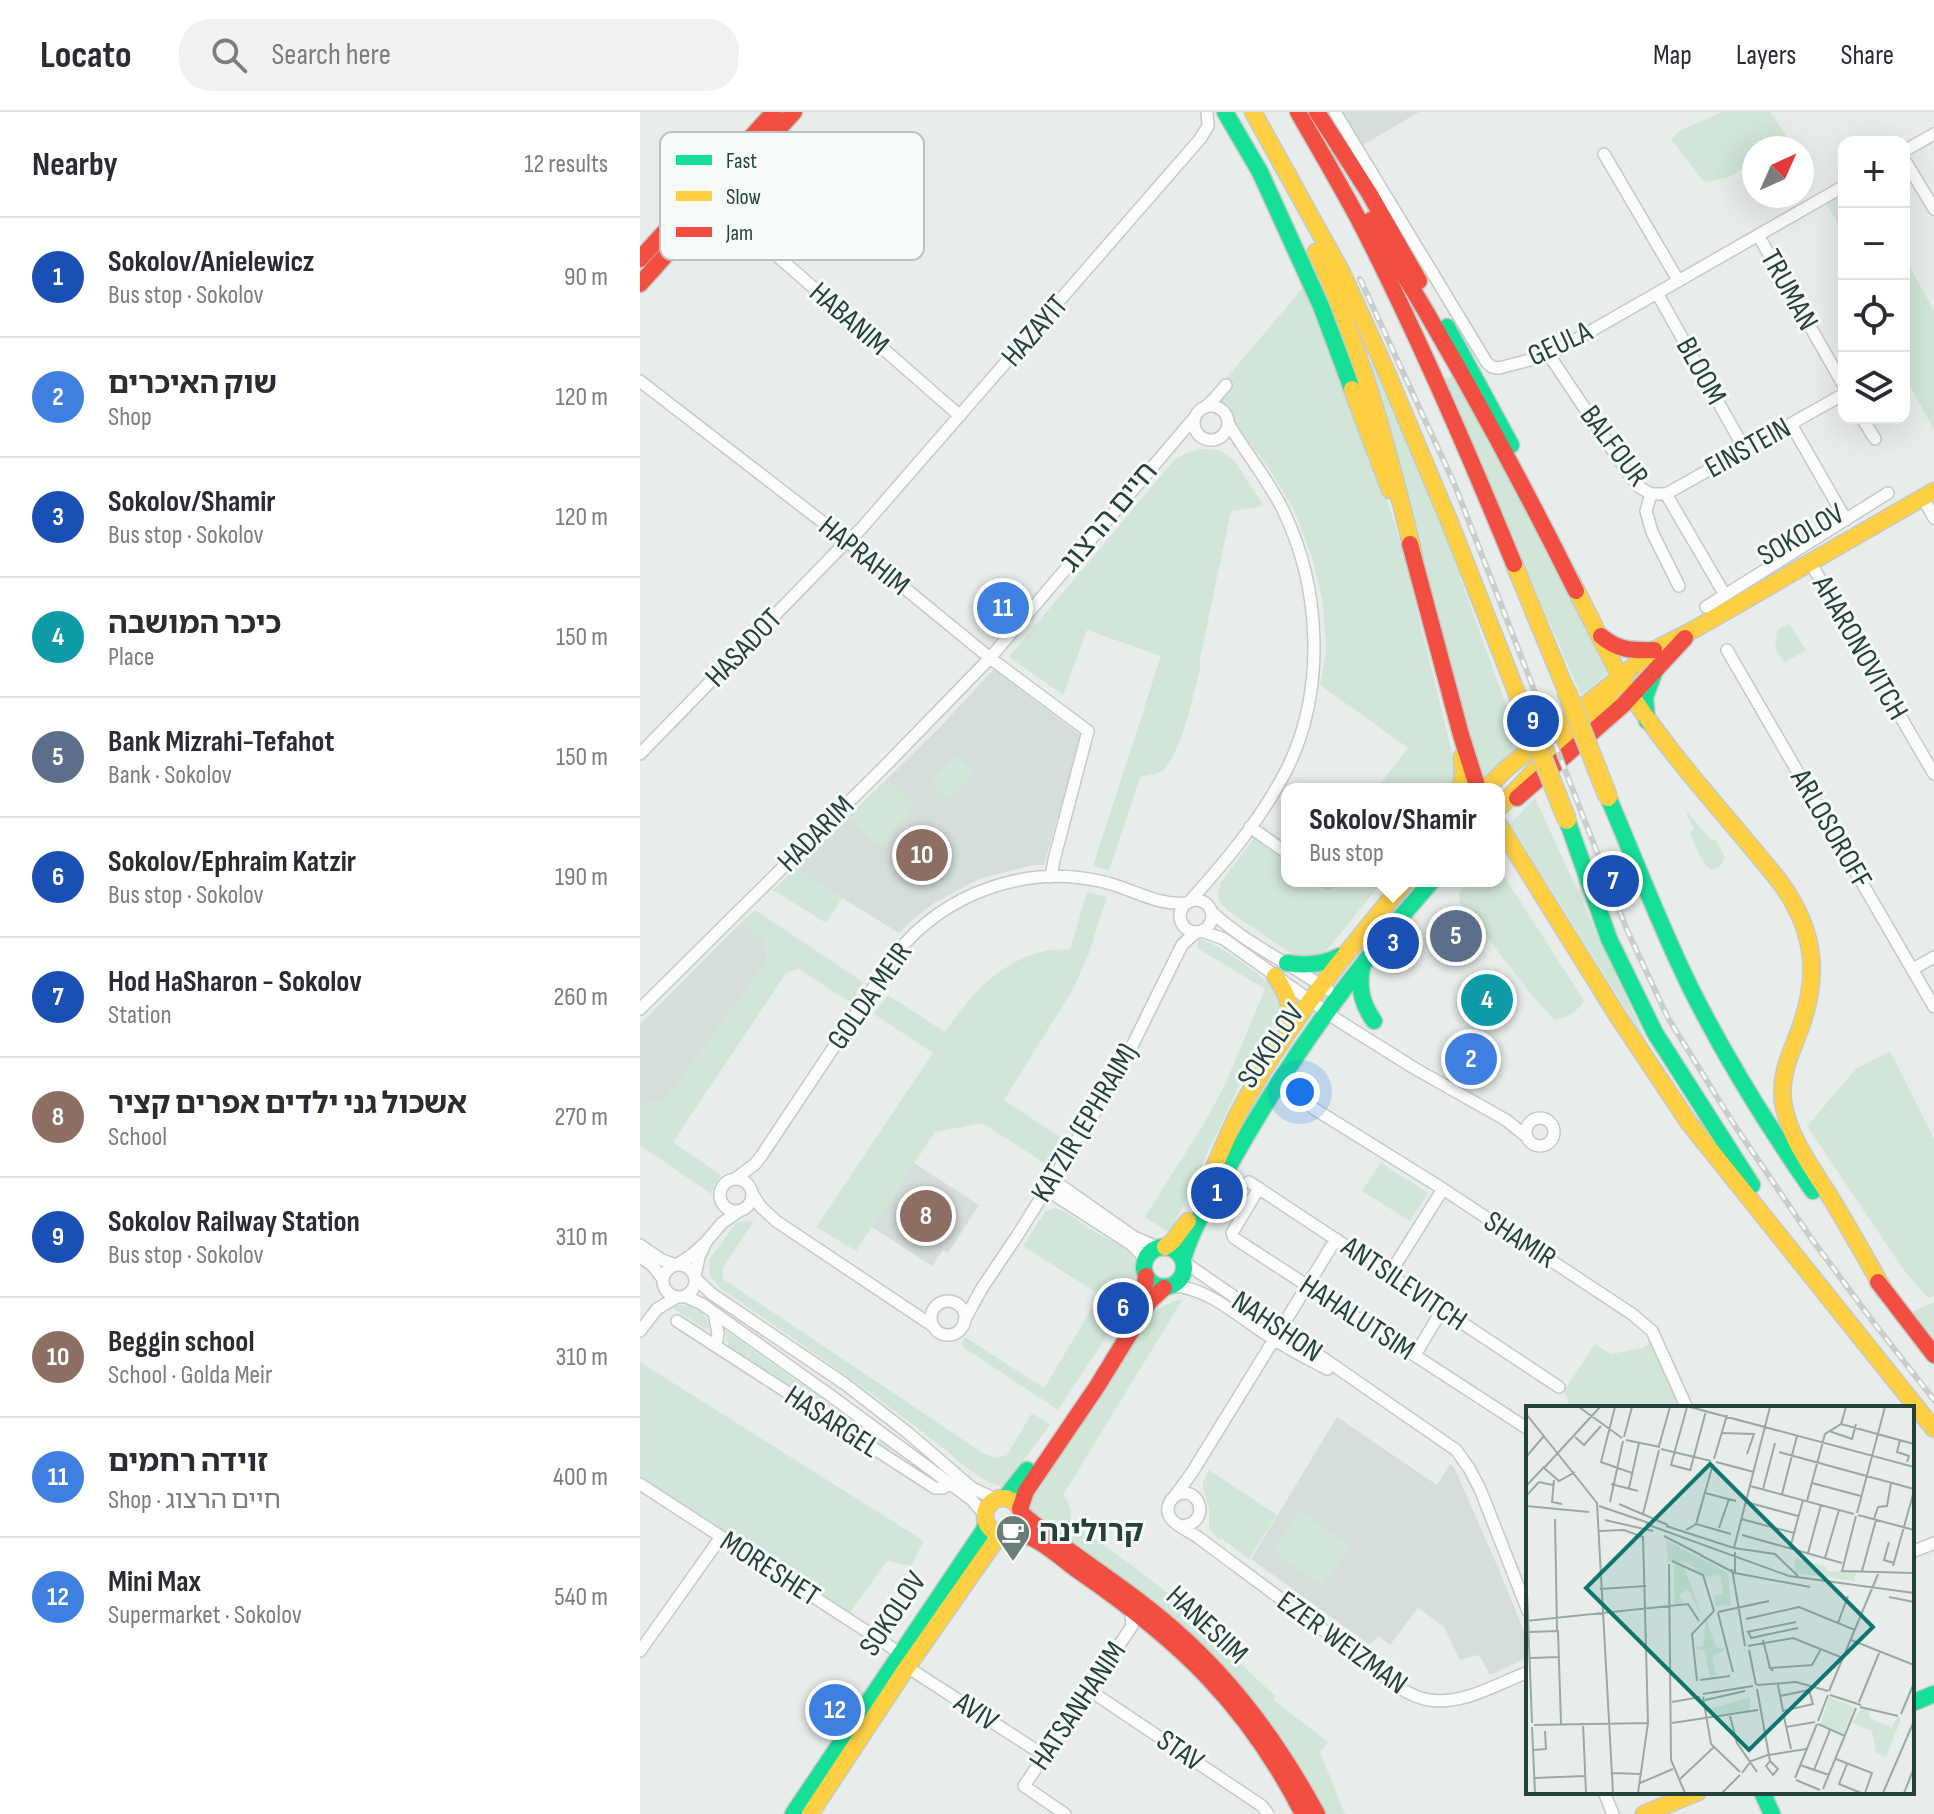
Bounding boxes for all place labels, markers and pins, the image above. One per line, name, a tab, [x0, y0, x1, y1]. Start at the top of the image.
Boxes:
pin: 11	[977, 578, 1029, 638]
pin: 9	[1507, 691, 1559, 751]
pin: 10	[896, 825, 948, 885]
pin: 7	[1587, 851, 1639, 911]
pin: 5	[1430, 906, 1482, 966]
pin: 3	[1367, 913, 1419, 973]
pin: 4	[1461, 970, 1513, 1030]
pin: 2	[1445, 1029, 1497, 1089]
pin: 1	[1191, 1163, 1243, 1223]
pin: 8	[900, 1186, 952, 1246]
pin: 6	[1097, 1278, 1149, 1338]
cafe icon: קרולינה	[994, 1513, 1032, 1563]
place label: קרולינה	[1039, 1514, 1144, 1550]
pin: 12	[809, 1680, 861, 1740]

